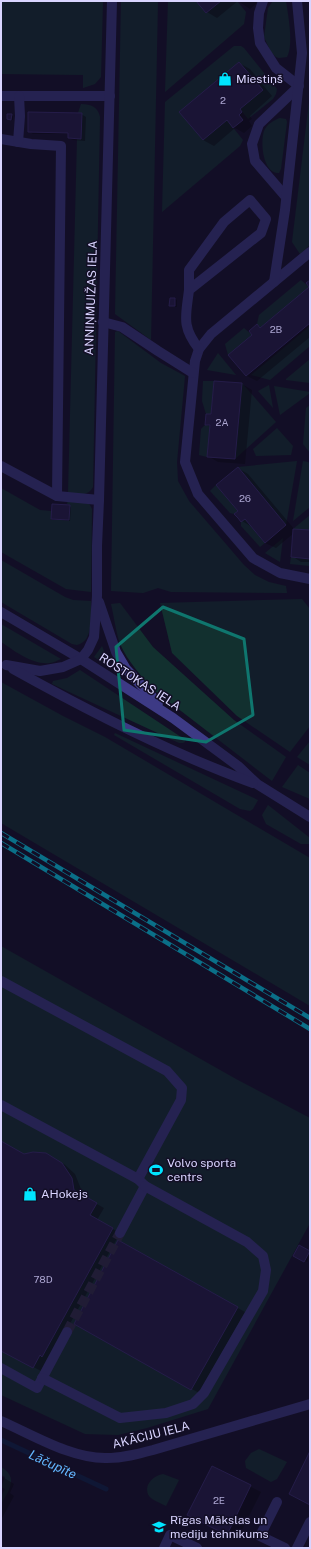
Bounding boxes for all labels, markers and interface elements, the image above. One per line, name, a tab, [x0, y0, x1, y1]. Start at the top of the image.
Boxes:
shop icon: Miestiņš	[217, 71, 233, 87]
place label: Miestiņš	[236, 72, 283, 86]
house number: 2	[220, 94, 226, 106]
street label: ANNIŅMUIŽAS IELA	[82, 240, 100, 356]
house number: 2B	[270, 323, 283, 335]
house number: 2A	[215, 416, 229, 428]
house number: 26	[239, 492, 251, 504]
street label: ROSTOKAS IELA	[96, 650, 184, 714]
place label: Volvo sporta centrs	[167, 1156, 236, 1184]
sports icon: Volvo sporta centrs	[148, 1162, 164, 1178]
shop icon: AHokejs	[22, 1186, 38, 1202]
place label: AHokejs	[41, 1187, 88, 1201]
house number: 78D	[33, 1273, 53, 1285]
street label: AKĀCIJU IELA	[111, 1419, 192, 1451]
water label: Lāčupīte	[27, 1447, 79, 1482]
house number: 2E	[213, 1494, 225, 1506]
place label: Rīgas Mākslas un mediju tehnikums	[170, 1513, 269, 1541]
school or university icon: Rīgas Mākslas un mediju tehnikums	[151, 1519, 167, 1535]

